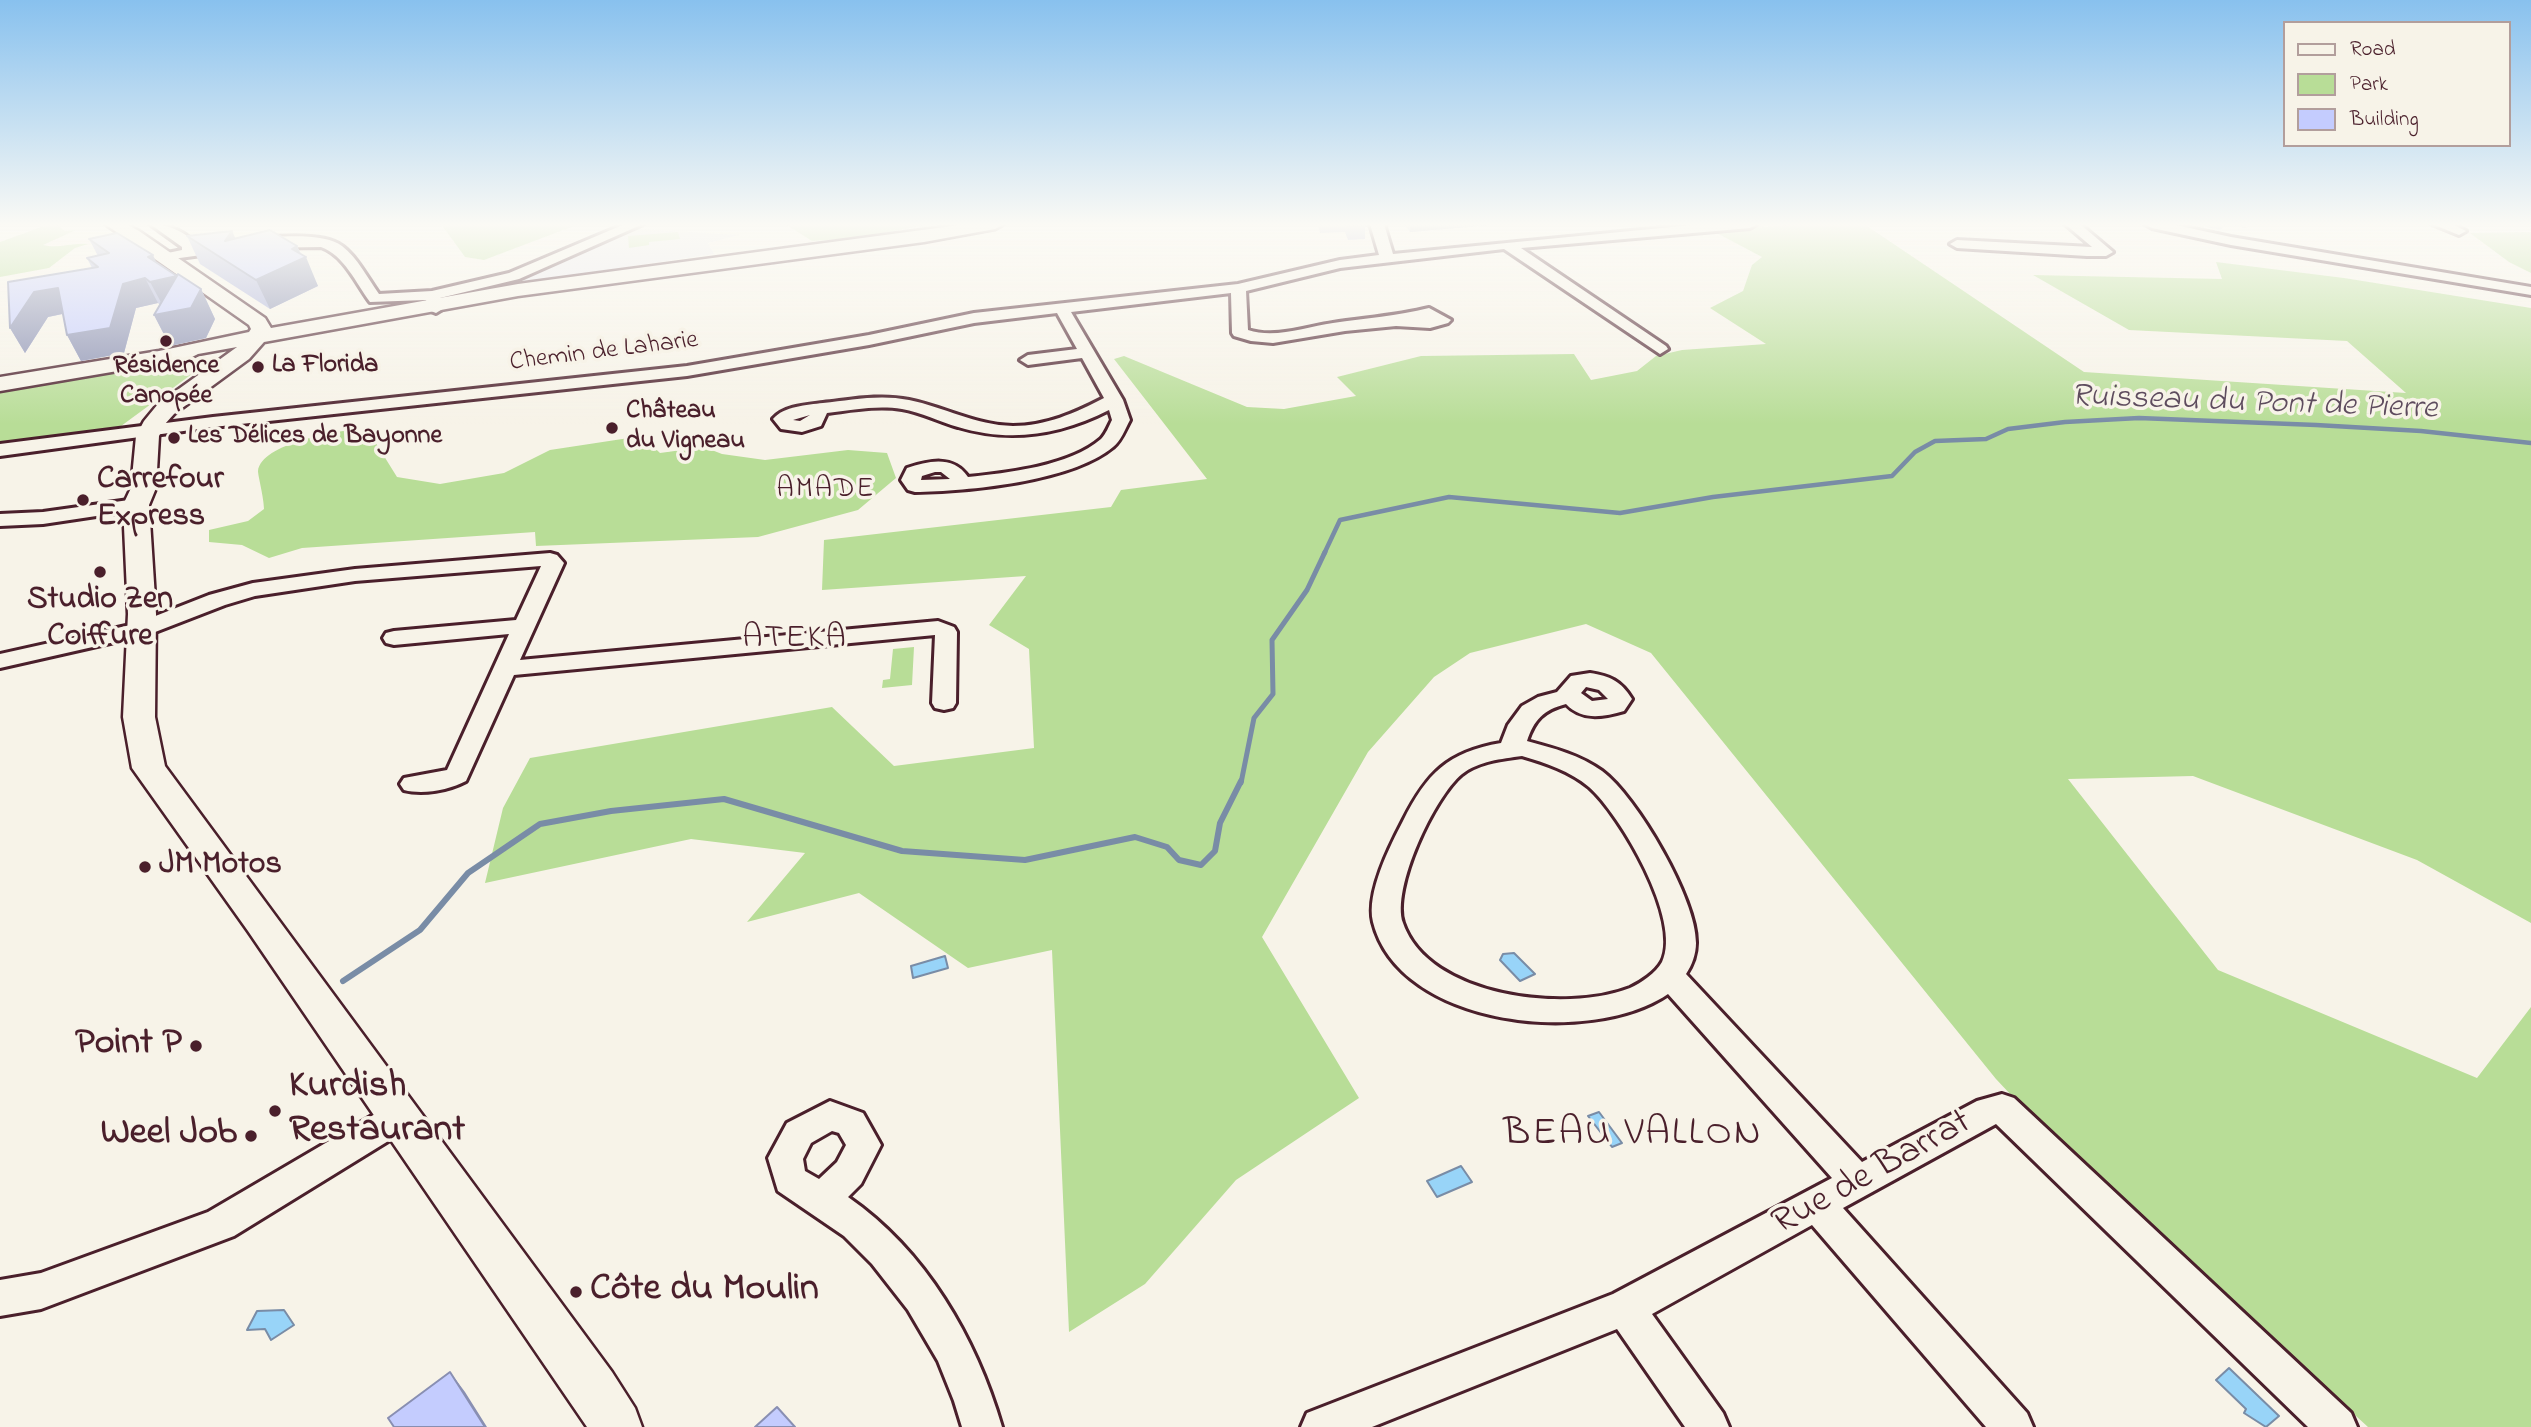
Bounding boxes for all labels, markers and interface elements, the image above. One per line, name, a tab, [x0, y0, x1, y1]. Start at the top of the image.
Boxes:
legend	[2282, 21, 2510, 147]
text: Road	[2350, 35, 2396, 65]
text: Park	[2350, 70, 2388, 100]
text: Building	[2350, 105, 2419, 135]
street label: Chemin de Laharie	[508, 326, 700, 380]
marker: Résidence Canopée	[158, 333, 174, 349]
place label: La Florida	[272, 351, 378, 383]
place label: Résidence Canopée	[113, 352, 219, 414]
marker: La Florida	[250, 359, 266, 375]
water label: Ruisseau du Pont de Pierre	[2070, 379, 2438, 431]
place label: Château du Vigneau	[626, 397, 745, 458]
marker: Château du Vigneau	[604, 420, 620, 436]
place label: Les Délices de Bayonne	[188, 422, 442, 454]
marker: Les Délices de Bayonne	[166, 430, 182, 446]
place label: Carrefour Express	[97, 463, 224, 538]
district label: AMADE	[777, 474, 875, 508]
marker: Carrefour Express	[75, 492, 91, 508]
marker: Studio Zen Coiffure	[92, 564, 108, 580]
place label: Studio Zen Coiffure	[27, 583, 173, 658]
district label: ATEKA	[743, 621, 847, 661]
place label: JM Motos	[159, 848, 282, 886]
marker: JM Motos	[137, 859, 153, 875]
place label: Point P	[75, 1023, 182, 1069]
marker: Point P	[188, 1038, 204, 1054]
place label: Kurdish Restaurant	[289, 1066, 465, 1156]
street label: Rue de Barrat	[1766, 1102, 1980, 1248]
marker: Kurdish Restaurant	[267, 1103, 283, 1119]
district label: BEAU VALLON	[1505, 1112, 1761, 1160]
place label: Weel Job	[100, 1113, 237, 1159]
marker: Weel Job	[243, 1128, 259, 1144]
place label: Côte du Moulin	[590, 1269, 819, 1315]
marker: Côte du Moulin	[568, 1284, 584, 1300]

